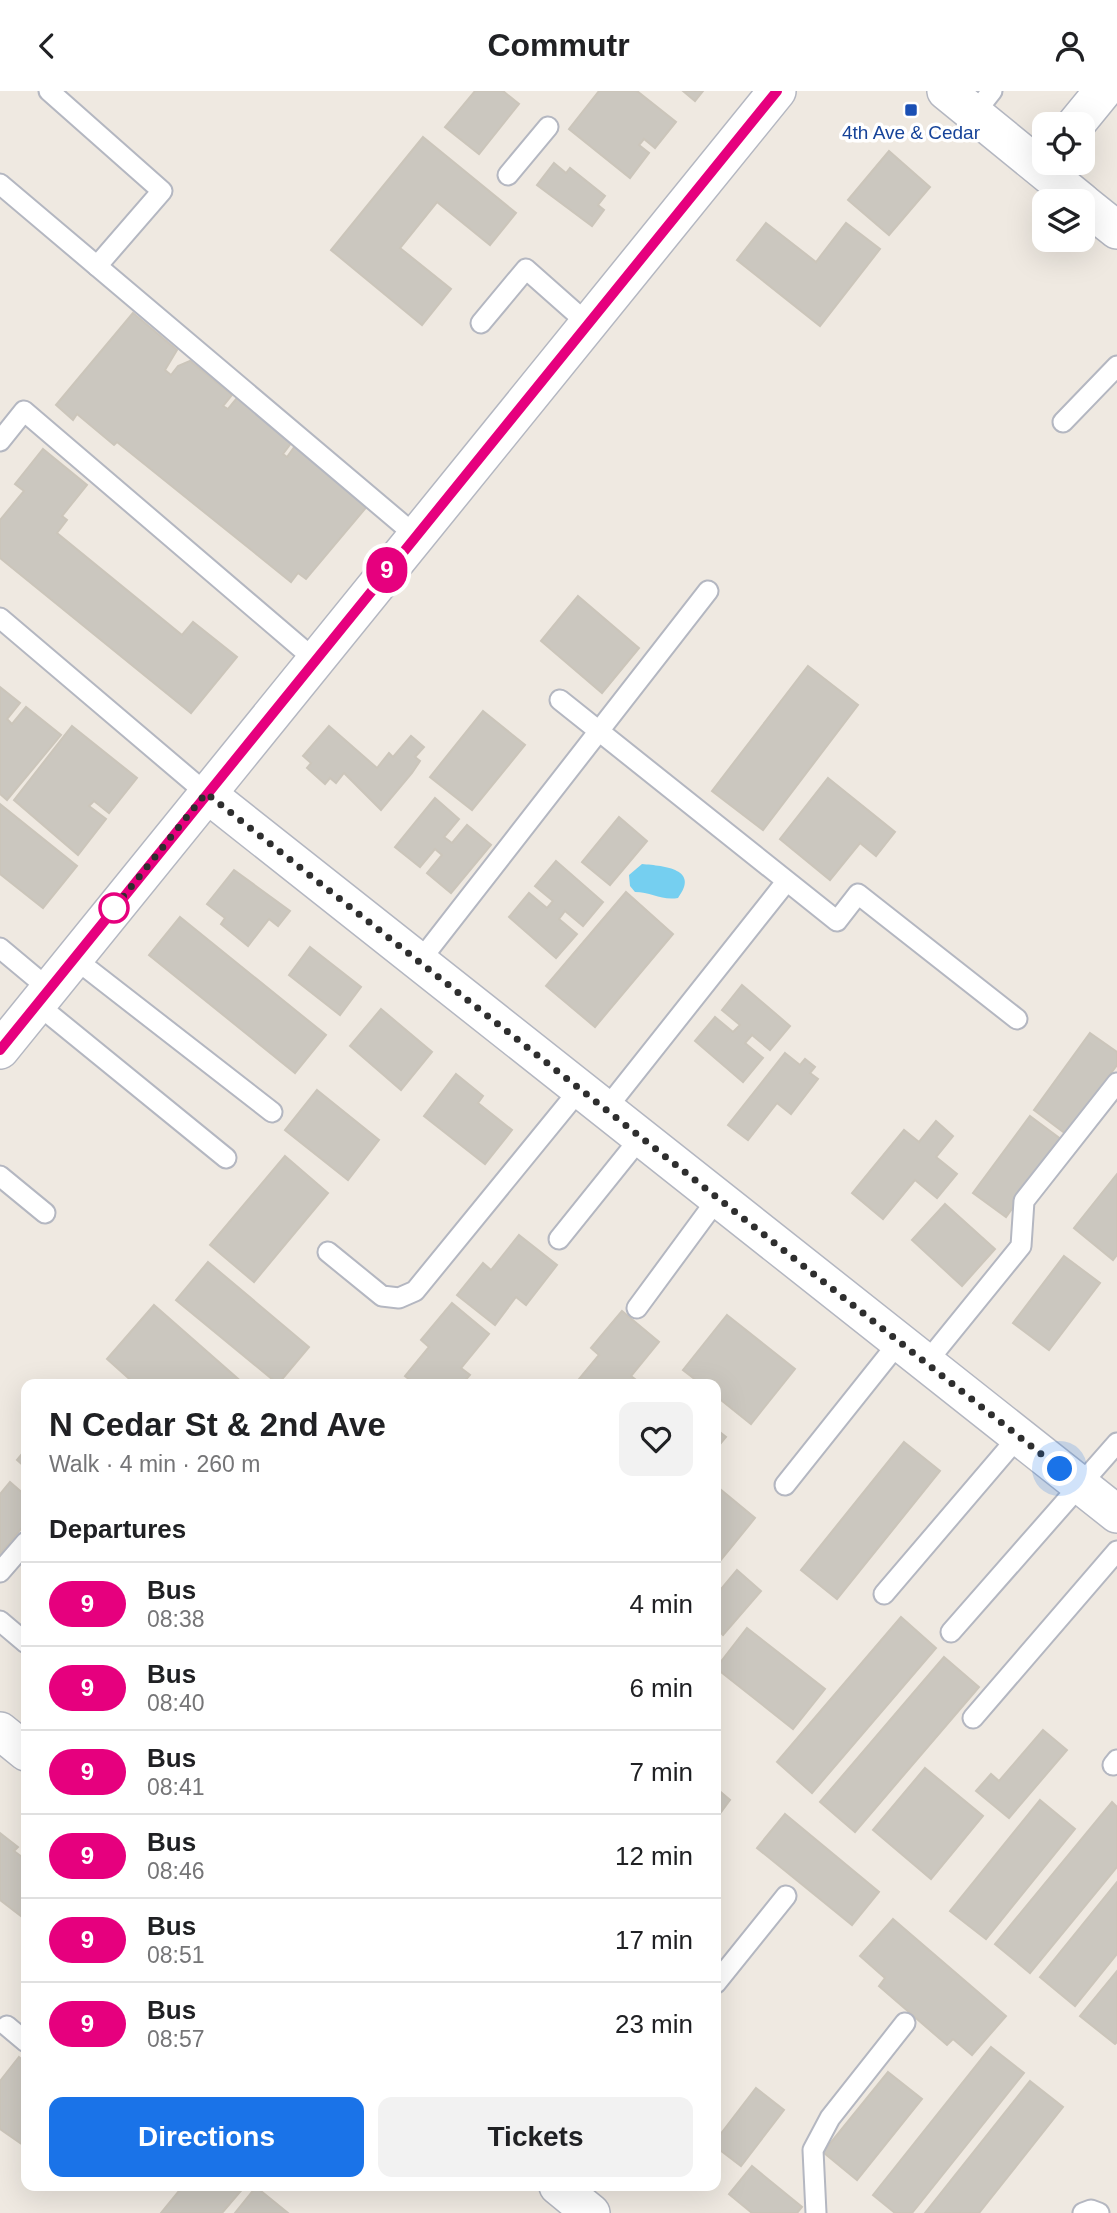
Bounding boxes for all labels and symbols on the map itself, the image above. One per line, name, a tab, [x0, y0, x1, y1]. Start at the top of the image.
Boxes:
marker: 4th Ave & Cedar	[903, 102, 919, 118]
place label: 4th Ave & Cedar	[842, 122, 981, 143]
line badge: 9	[364, 547, 410, 593]
unlabelled marker	[99, 893, 129, 923]
your location	[1042, 1451, 1077, 1486]

